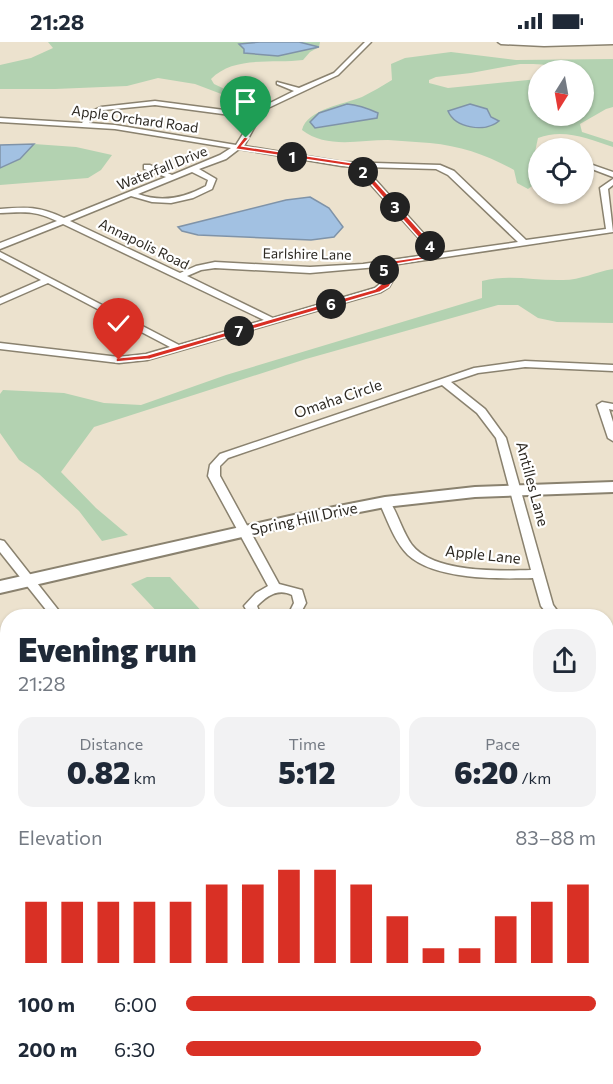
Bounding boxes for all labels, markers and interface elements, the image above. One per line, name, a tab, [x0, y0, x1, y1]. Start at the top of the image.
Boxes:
text: 21:28	[30, 8, 84, 35]
north arrow	[528, 60, 594, 126]
map controls	[528, 60, 594, 204]
pin	[220, 76, 271, 138]
icon: arrive	[229, 85, 262, 118]
street label: Apple Orchard Road	[71, 101, 199, 136]
button: locate	[528, 138, 594, 204]
street label: Waterfall Drive	[114, 142, 209, 193]
pin: 1	[277, 142, 307, 172]
text: 1	[288, 147, 296, 166]
pin: 2	[348, 157, 378, 187]
text: 2	[358, 162, 368, 181]
pin: 3	[380, 192, 410, 222]
text: 3	[390, 197, 400, 216]
street label: Annapolis Road	[96, 214, 192, 273]
pin: 4	[415, 231, 445, 261]
text: 4	[425, 236, 435, 255]
street label: Earlshire Lane	[262, 244, 352, 263]
pin: 5	[369, 255, 399, 285]
text: 5	[379, 260, 389, 279]
pin: 6	[316, 289, 346, 319]
text: 6	[326, 294, 336, 313]
pin	[93, 298, 144, 360]
icon: check	[102, 307, 135, 340]
pin: 7	[224, 316, 254, 346]
text: 7	[235, 321, 243, 340]
street label: Omaha Circle	[291, 375, 384, 421]
street label: Antilles Lane	[513, 439, 553, 528]
street label: Spring Hill Drive	[249, 498, 359, 538]
street label: Apple Lane	[445, 541, 522, 567]
text: Evening run	[18, 628, 197, 669]
button: share	[533, 629, 596, 692]
text: 21:28	[18, 671, 66, 695]
text: Distance	[80, 734, 143, 753]
text: Time	[289, 734, 325, 753]
text: Pace	[485, 734, 520, 753]
text: 0.82	[67, 753, 130, 790]
text: 5:12	[278, 753, 336, 790]
text: 6:20	[454, 753, 518, 790]
text: km	[130, 768, 156, 787]
text: /km	[518, 768, 551, 787]
text: Elevation	[18, 825, 103, 849]
text: 83–88 m	[515, 825, 596, 849]
text: 100 m	[18, 992, 75, 1016]
text: 6:00	[114, 992, 157, 1016]
text: 200 m	[18, 1037, 77, 1061]
text: 6:30	[114, 1037, 155, 1061]

